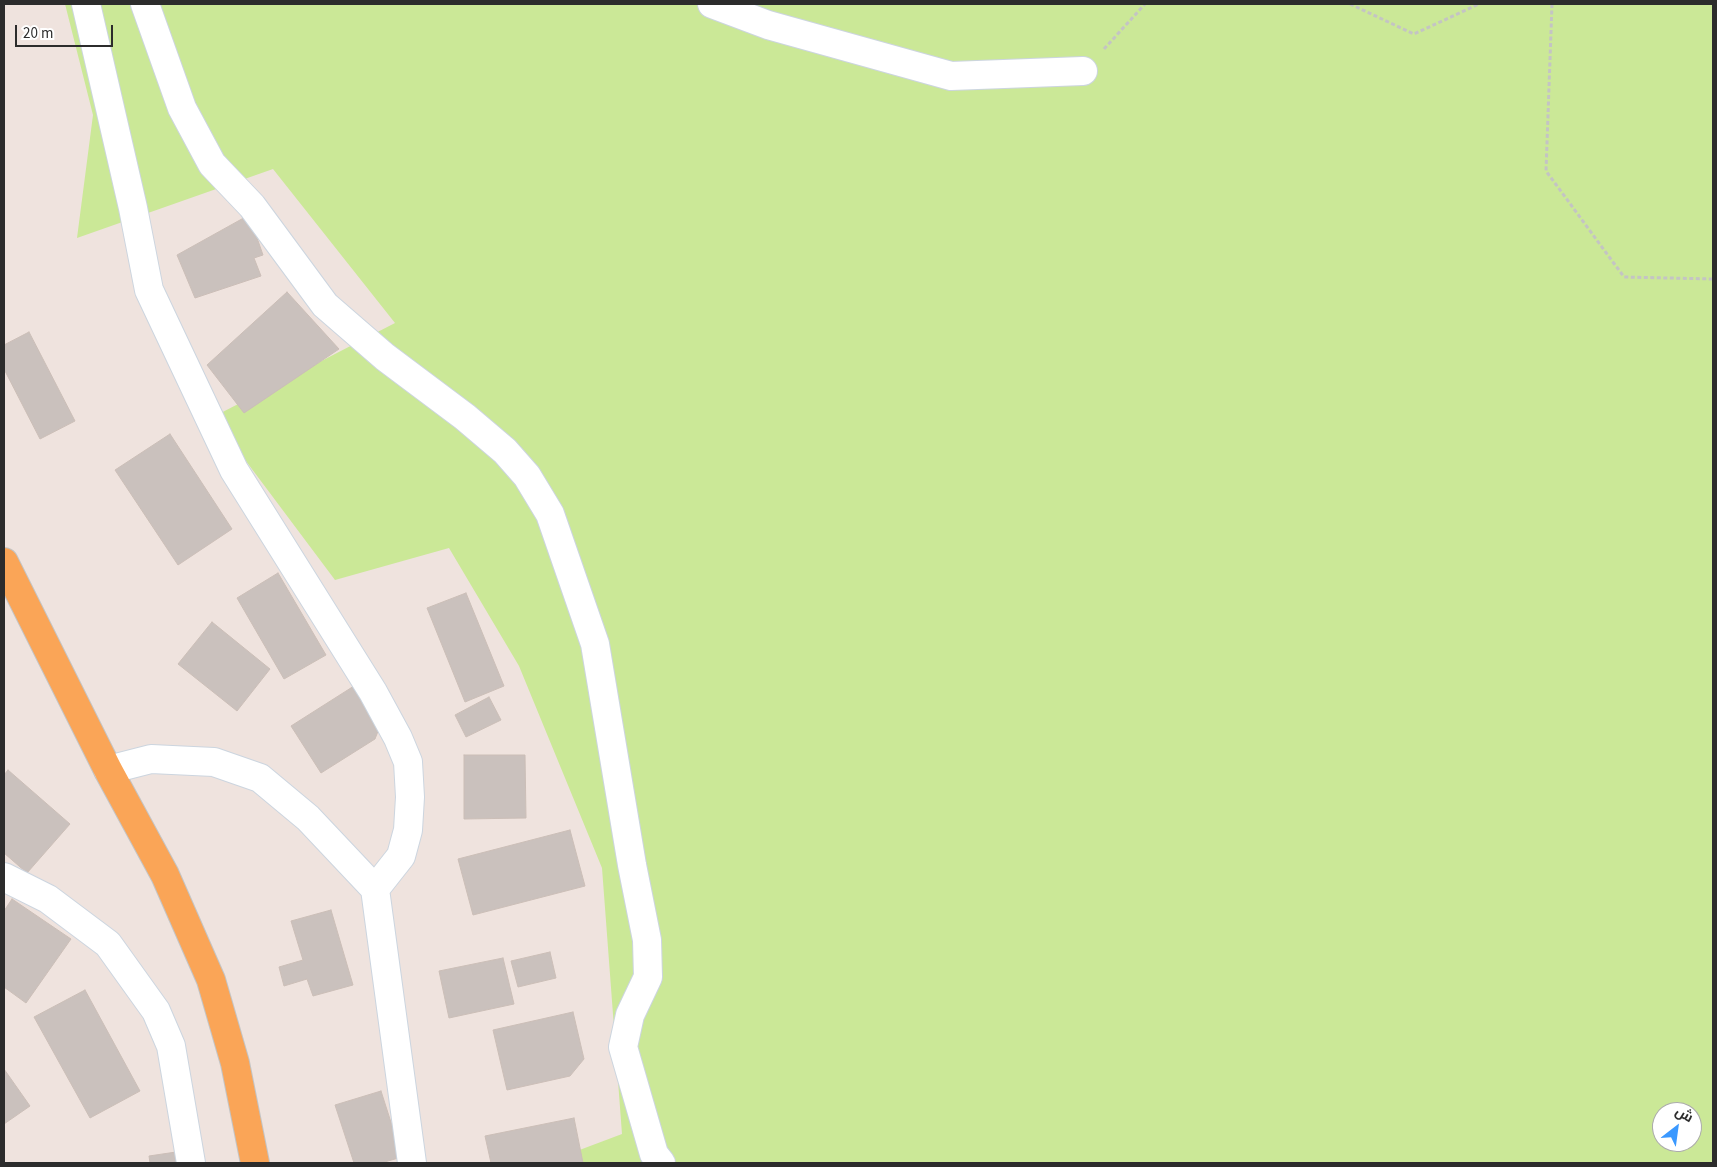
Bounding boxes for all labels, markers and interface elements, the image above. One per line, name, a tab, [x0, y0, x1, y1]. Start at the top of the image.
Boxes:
scale bar	[18, 15, 115, 47]
text: 20 m	[23, 23, 53, 44]
north arrow	[1652, 1102, 1702, 1152]
text: ش	[1671, 1102, 1697, 1128]

